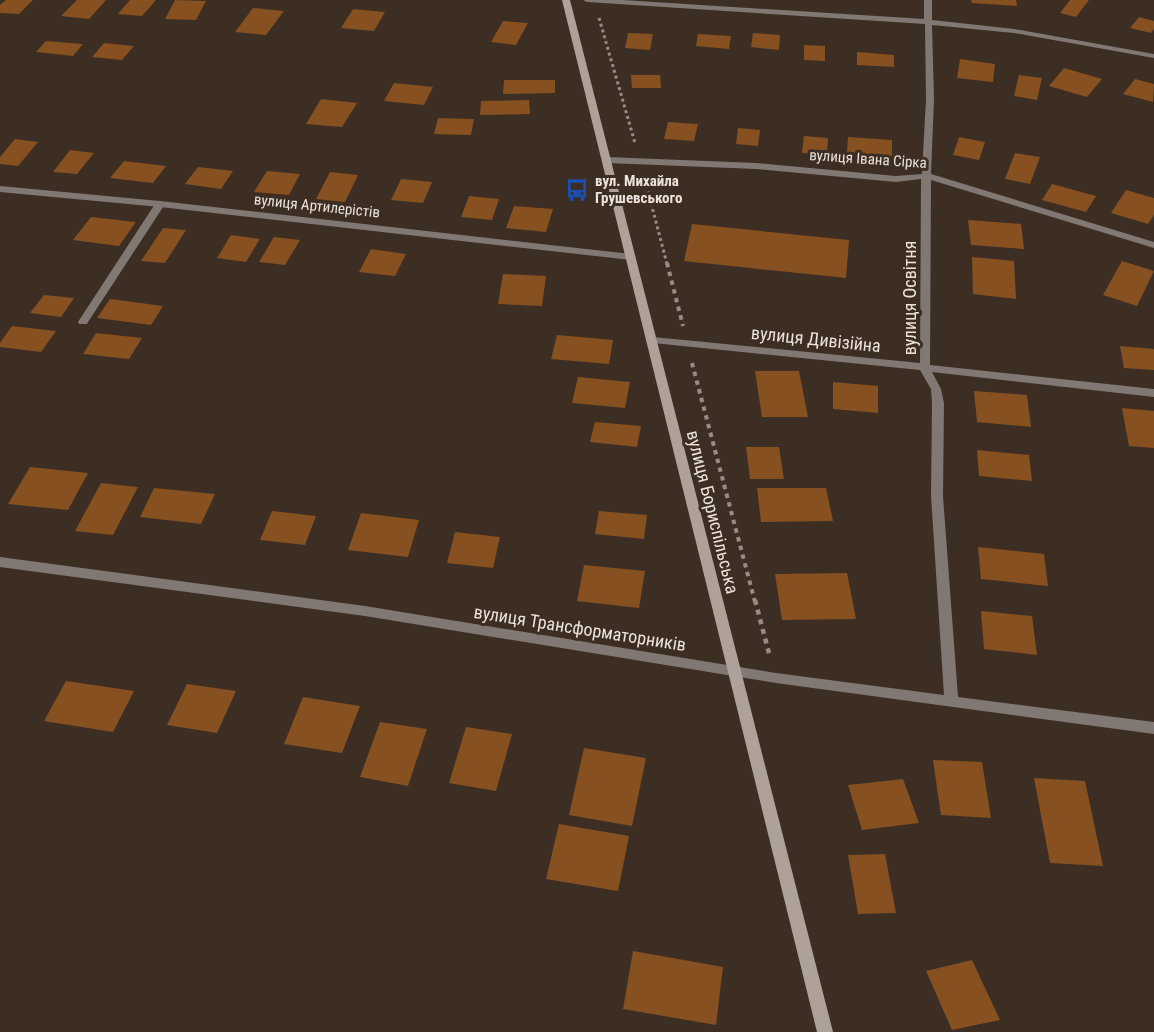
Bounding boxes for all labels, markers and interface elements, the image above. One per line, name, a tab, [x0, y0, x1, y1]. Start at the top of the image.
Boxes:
street label: вулиця Івана Сірка	[809, 146, 927, 172]
place label: вул. Михайла Грушевського	[595, 172, 682, 207]
bus stop icon: вул. Михайла Грушевського	[564, 177, 590, 203]
street label: вулиця Артилерістів	[253, 190, 381, 222]
street label: вулиця Освітня	[899, 241, 920, 355]
street label: вулиця Дивізійна	[750, 322, 882, 356]
street label: вулиця Бориспільська	[683, 428, 743, 596]
street label: вулиця Трансформаторників	[472, 601, 688, 655]

